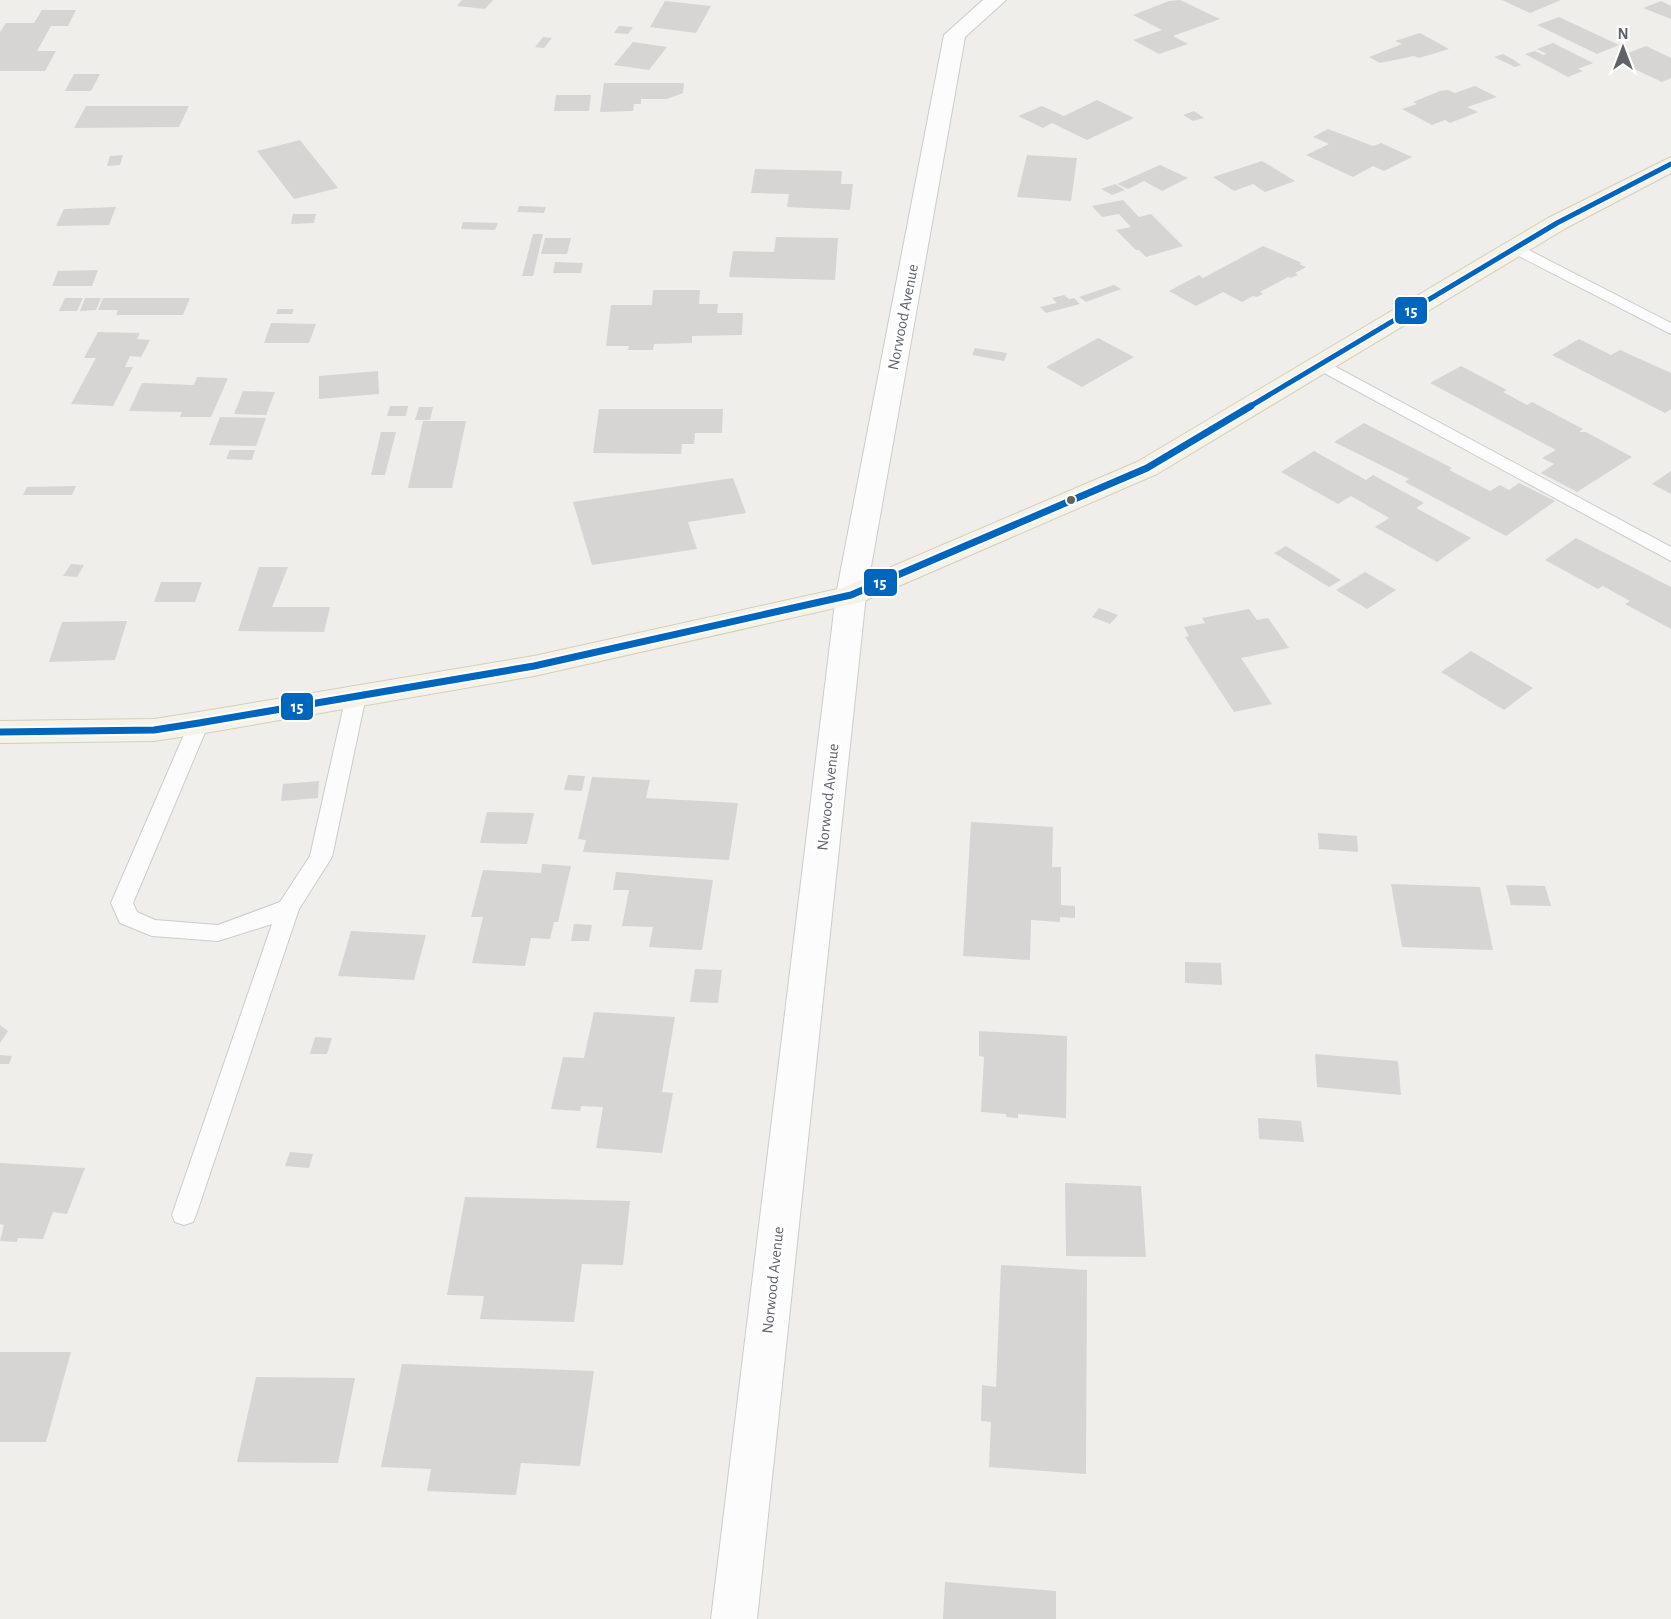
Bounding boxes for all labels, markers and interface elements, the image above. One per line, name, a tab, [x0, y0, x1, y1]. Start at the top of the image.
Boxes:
north arrow	[1593, 18, 1653, 78]
text: N	[1617, 26, 1629, 42]
street label: Norwood Avenue	[885, 263, 921, 371]
line badge: 15	[1394, 296, 1428, 325]
text: 15	[1405, 303, 1417, 319]
unlabelled marker	[1065, 494, 1077, 506]
line badge: 15	[863, 568, 898, 597]
text: 15	[874, 575, 886, 591]
line badge: 15	[280, 692, 314, 721]
text: 15	[291, 699, 303, 715]
street label: Norwood Avenue	[814, 743, 842, 851]
street label: Norwood Avenue	[759, 1226, 787, 1334]

